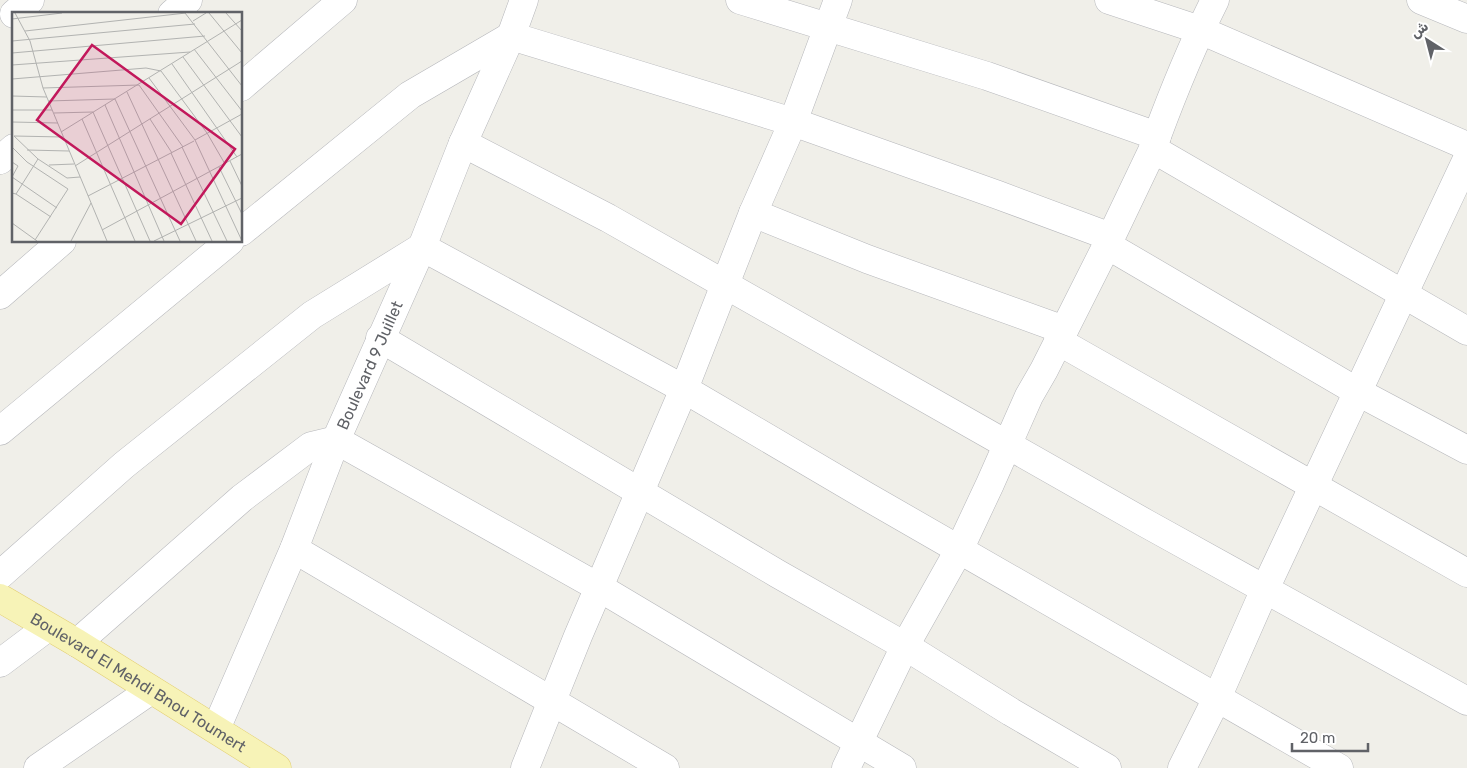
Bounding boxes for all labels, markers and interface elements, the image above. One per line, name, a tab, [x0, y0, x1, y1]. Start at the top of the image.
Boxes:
inset map	[12, 12, 242, 242]
north arrow	[1402, 15, 1452, 65]
text: ش	[1407, 18, 1432, 42]
street label: Boulevard 9 Juillet	[333, 298, 407, 433]
street label: Boulevard El Mehdi Bnou Toumert	[27, 609, 250, 756]
scale bar	[1292, 720, 1368, 752]
text: 20 m	[1300, 729, 1335, 747]

